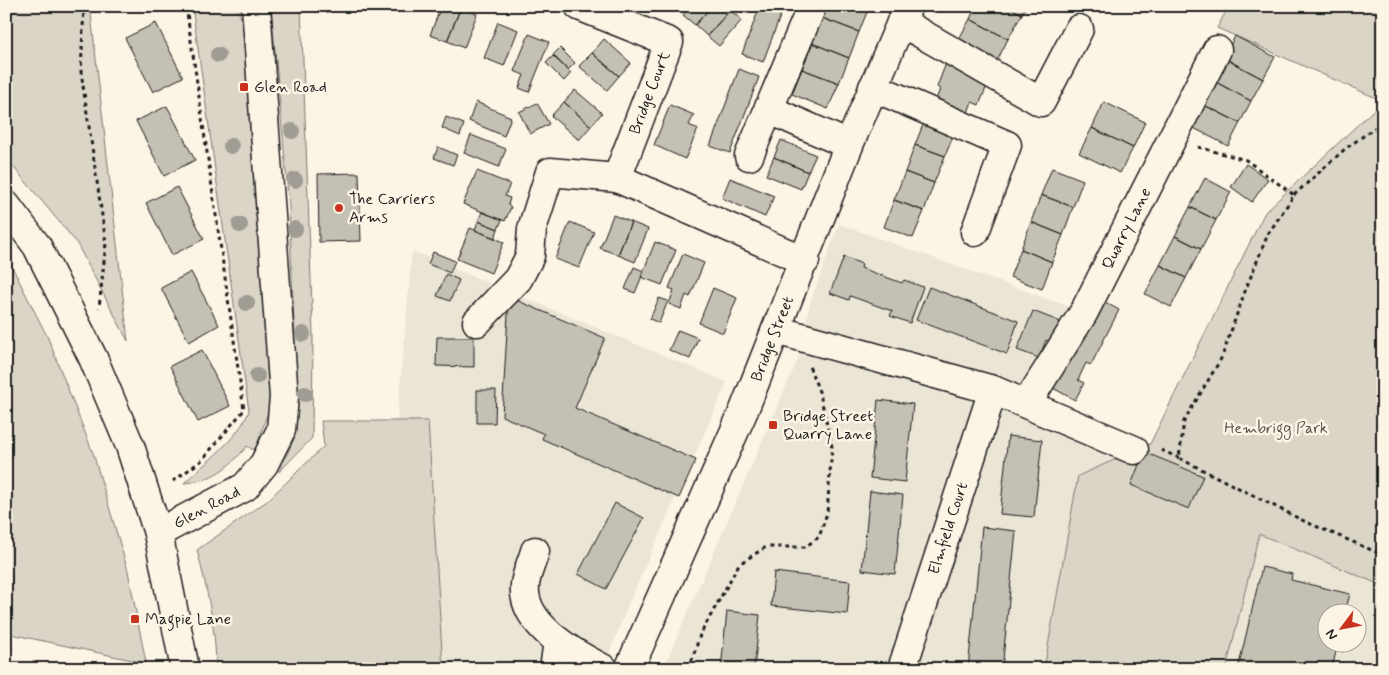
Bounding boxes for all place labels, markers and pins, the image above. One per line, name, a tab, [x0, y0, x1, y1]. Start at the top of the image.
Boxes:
place label: Glen Road	[254, 77, 327, 98]
marker: Glen Road	[238, 81, 250, 93]
place label: The Carriers Arms	[349, 189, 435, 228]
marker: The Carriers Arms	[333, 202, 345, 214]
place label: Bridge Street Quarry Lane	[783, 406, 873, 445]
marker: Bridge Street Quarry Lane	[767, 419, 779, 431]
place label: Magpie Lane	[145, 609, 231, 631]
marker: Magpie Lane	[129, 613, 141, 625]

